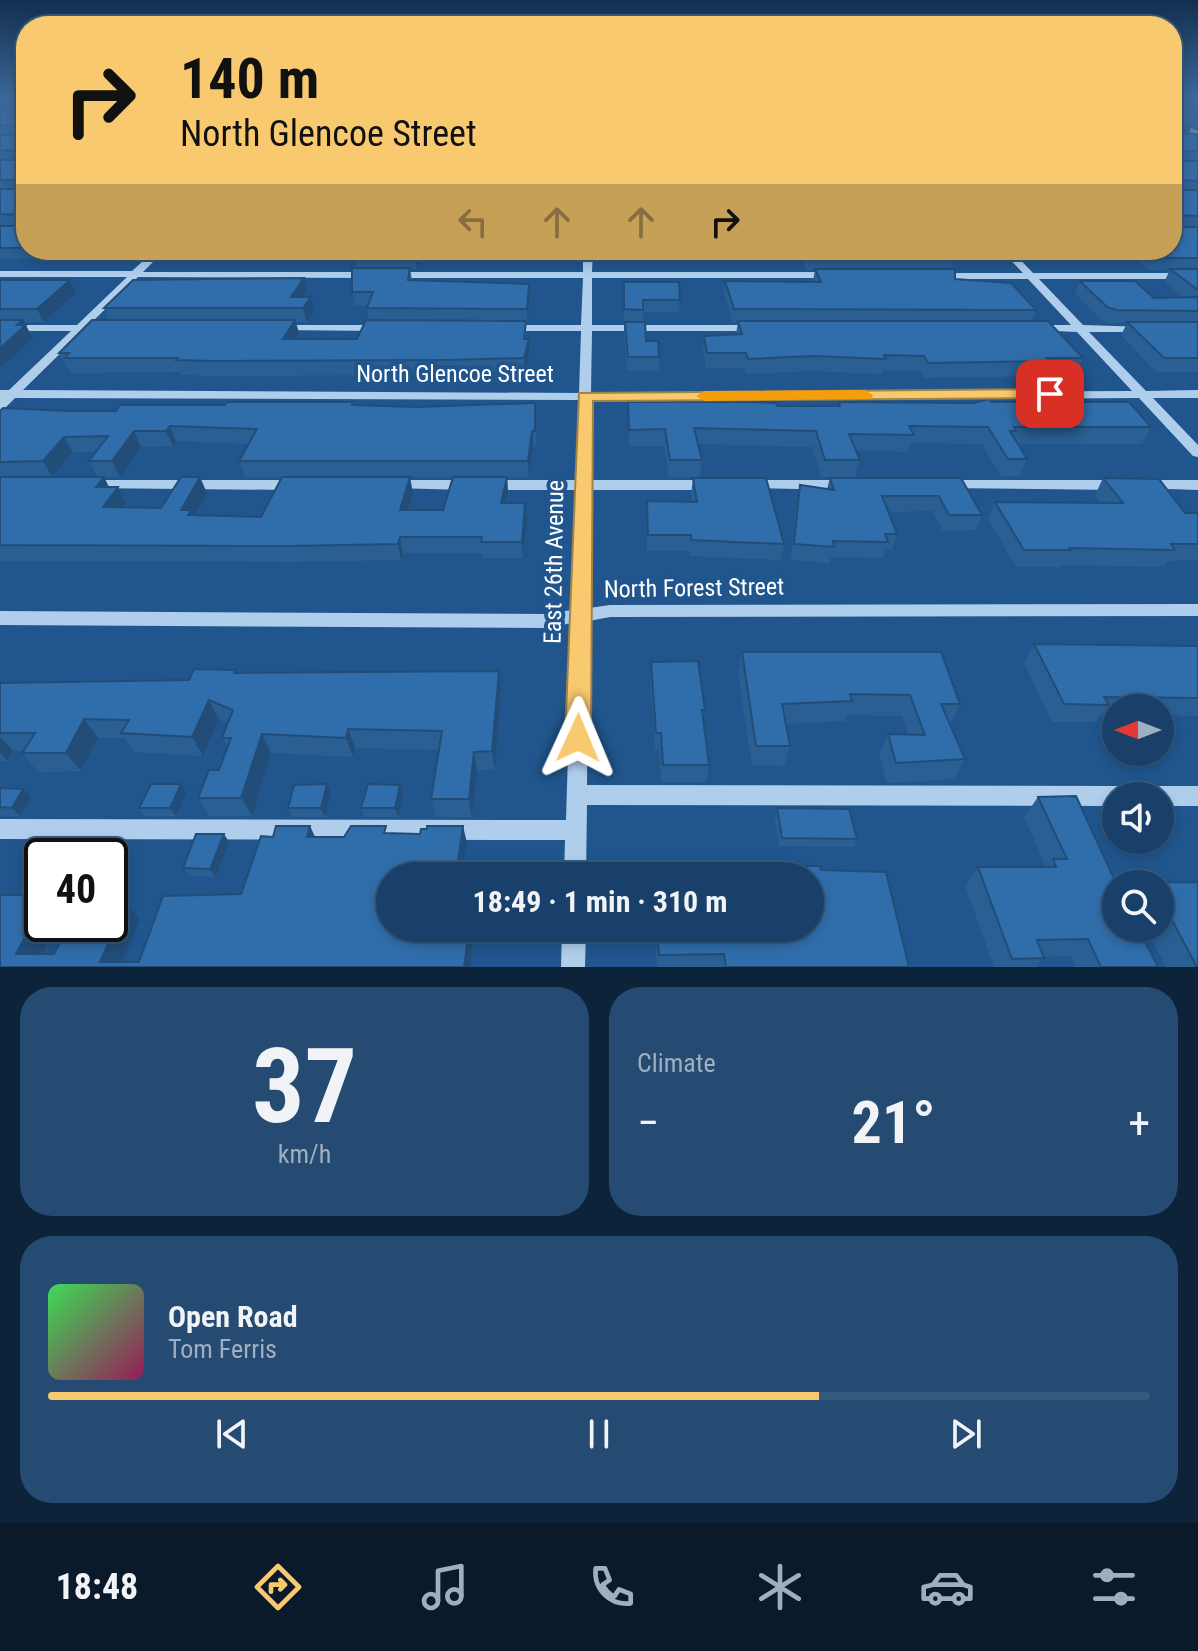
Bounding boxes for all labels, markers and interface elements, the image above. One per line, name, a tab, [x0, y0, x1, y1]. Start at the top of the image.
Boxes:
text: 140 m	[180, 46, 319, 112]
icon: right	[48, 48, 152, 152]
text: North Glencoe Street	[180, 113, 477, 155]
icon: left	[451, 200, 495, 244]
icon: ahead	[535, 200, 579, 244]
icon: ahead	[619, 200, 663, 244]
icon: right	[703, 200, 747, 244]
street label: North Glencoe Street	[356, 360, 554, 388]
pin	[1016, 360, 1084, 428]
icon: arrive	[1028, 372, 1072, 416]
street label: East 26th Avenue	[539, 480, 569, 644]
street label: North Forest Street	[604, 572, 784, 604]
north arrow	[1102, 694, 1174, 766]
map controls	[1102, 694, 1174, 942]
position arrow	[536, 696, 620, 780]
button: sound	[1102, 782, 1174, 854]
speed limit sign: 40	[24, 838, 128, 942]
button: search	[1102, 870, 1174, 942]
text: 18:49 · 1 min · 310 m	[473, 884, 727, 919]
text: 37	[252, 1026, 357, 1147]
text: Climate	[637, 1048, 716, 1078]
text: 21°	[852, 1087, 936, 1158]
text: −	[637, 1097, 659, 1149]
text: +	[1128, 1097, 1150, 1149]
text: km/h	[278, 1139, 331, 1169]
text: Open Road	[168, 1299, 298, 1334]
text: Tom Ferris	[168, 1334, 277, 1364]
icon: previous	[210, 1412, 254, 1456]
icon: pause	[577, 1412, 621, 1456]
icon: next	[944, 1412, 988, 1456]
icon: directions	[250, 1559, 306, 1615]
icon: music	[417, 1559, 473, 1615]
icon: phone	[584, 1559, 640, 1615]
icon: climate	[752, 1559, 808, 1615]
icon: car	[919, 1559, 975, 1615]
icon: filters	[1086, 1559, 1142, 1615]
text: 18:48	[56, 1566, 138, 1608]

